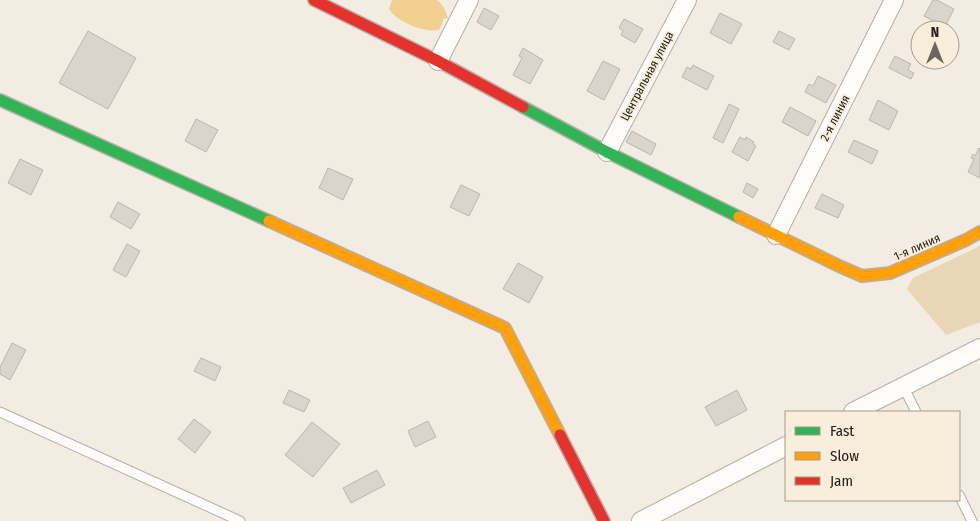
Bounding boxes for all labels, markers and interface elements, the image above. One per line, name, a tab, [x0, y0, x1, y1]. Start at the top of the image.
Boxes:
north arrow	[910, 20, 960, 70]
text: N	[931, 24, 939, 41]
street label: Центральная улица	[617, 29, 677, 123]
street label: 2-я линия	[817, 93, 853, 143]
street label: 1-я линия	[892, 231, 942, 263]
legend	[785, 411, 960, 501]
text: Fast	[830, 422, 854, 440]
text: Slow	[830, 447, 859, 465]
text: Jam	[830, 472, 853, 490]

